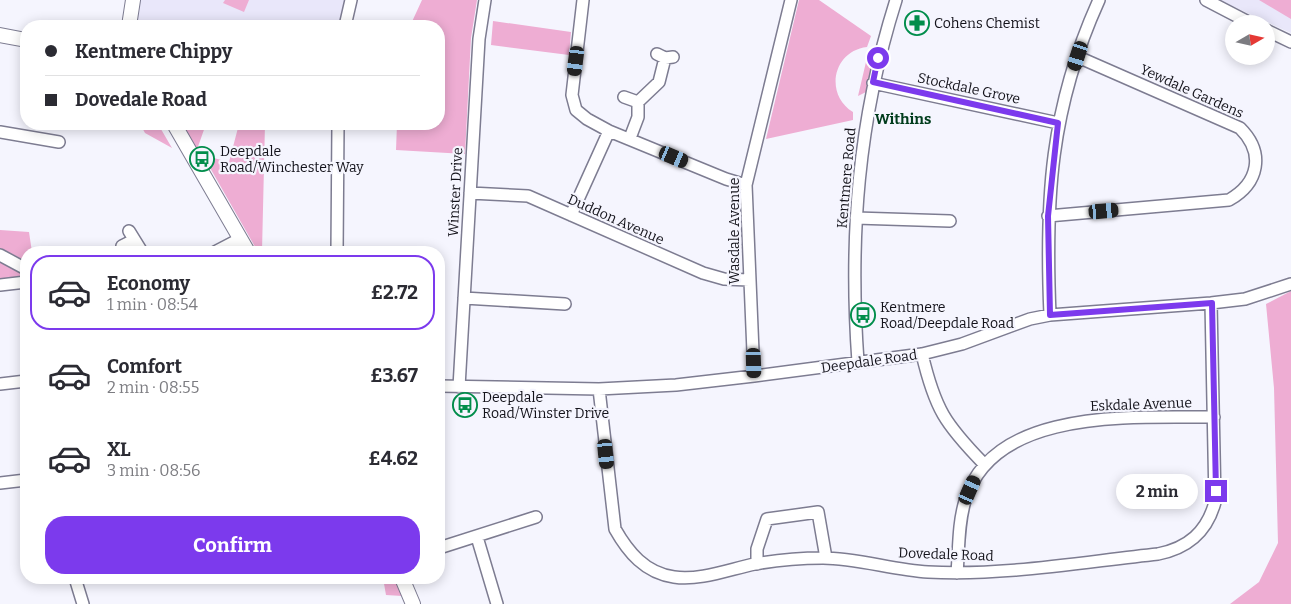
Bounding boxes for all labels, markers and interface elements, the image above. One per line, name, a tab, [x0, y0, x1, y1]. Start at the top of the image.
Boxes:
pharmacy icon: Cohens Chemist	[904, 10, 930, 36]
place label: Cohens Chemist	[934, 15, 1040, 32]
north arrow	[1225, 15, 1275, 65]
map controls	[1225, 15, 1275, 65]
car	[1066, 39, 1089, 73]
text: Kentmere Chippy	[75, 40, 232, 63]
car	[566, 45, 585, 77]
route start	[867, 47, 889, 69]
street label: Yewdale Gardens	[1137, 61, 1246, 122]
street label: Stockdale Grove	[916, 69, 1022, 108]
text: Dovedale Road	[75, 88, 207, 111]
district label: Withins	[875, 110, 931, 128]
street label: Kentmere Road	[834, 127, 859, 229]
place label: Deepdale Road/Winchester Way	[220, 143, 364, 176]
car	[657, 144, 690, 170]
bus stop icon: Deepdale Road/Winchester Way	[189, 146, 215, 172]
street label: Winster Drive	[445, 147, 466, 237]
street label: Wasdale Avenue	[726, 178, 743, 285]
street label: Duddon Avenue	[565, 191, 667, 248]
car	[1088, 202, 1119, 220]
icon: car	[47, 270, 92, 315]
text: Economy	[107, 272, 190, 295]
text: £2.72	[371, 281, 418, 304]
text: 1 min · 08:54	[107, 295, 198, 314]
place label: Kentmere Road/Deepdale Road	[880, 299, 1014, 332]
bus stop icon: Kentmere Road/Deepdale Road	[850, 302, 876, 328]
street label: Deepdale Road	[820, 346, 918, 377]
car	[745, 348, 762, 378]
icon: car	[47, 353, 92, 398]
text: Comfort	[107, 355, 182, 378]
text: £3.67	[370, 364, 418, 387]
text: 2 min · 08:55	[107, 378, 199, 397]
place label: Deepdale Road/Winster Drive	[482, 389, 609, 422]
bus stop icon: Deepdale Road/Winster Drive	[452, 392, 478, 418]
street label: Eskdale Avenue	[1090, 394, 1192, 415]
icon: car	[47, 436, 92, 481]
text: XL	[107, 438, 131, 461]
car	[596, 438, 615, 470]
text: £4.62	[368, 447, 418, 470]
text: 3 min · 08:56	[107, 461, 200, 480]
car	[957, 473, 982, 507]
callout: 2 min	[1116, 474, 1198, 508]
route end	[1205, 480, 1227, 502]
text: 2 min	[1136, 482, 1178, 501]
button: Confirm	[45, 516, 420, 574]
street label: Dovedale Road	[898, 544, 994, 565]

